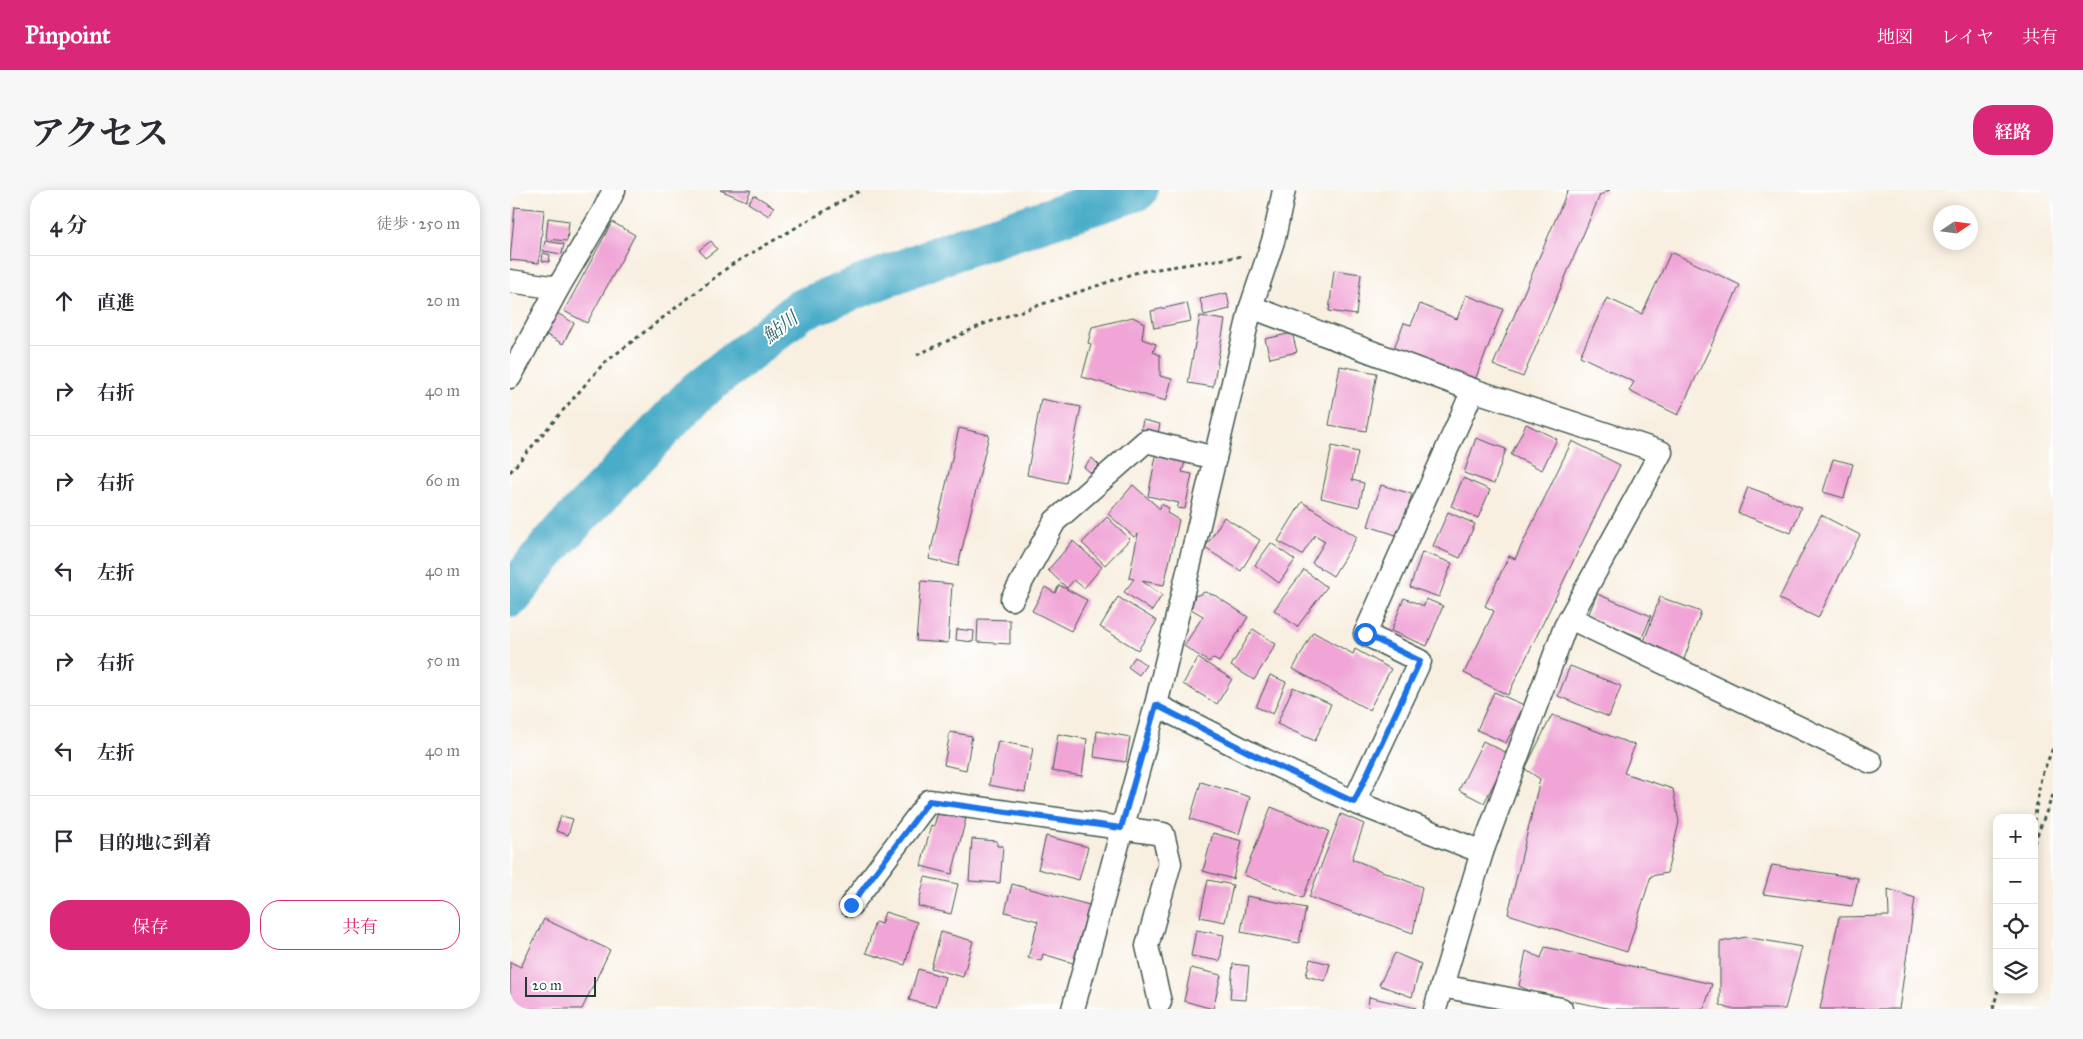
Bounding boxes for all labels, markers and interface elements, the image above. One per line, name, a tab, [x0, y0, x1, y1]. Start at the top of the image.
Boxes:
text: Pinpoint	[25, 20, 111, 50]
text: 地図	[1877, 26, 1913, 48]
text: レイヤ	[1941, 26, 1994, 48]
text: 共有	[2022, 26, 2058, 48]
button: 経路	[1973, 105, 2053, 155]
text: アクセス	[30, 112, 169, 155]
north arrow	[1933, 205, 1978, 250]
text: 4 分	[50, 212, 87, 238]
text: 徒歩 · 250 m	[376, 214, 460, 233]
icon: ahead	[50, 287, 78, 315]
text: 直進	[97, 291, 135, 314]
text: 20 m	[426, 291, 460, 310]
water label: 鮎川	[758, 305, 804, 348]
icon: right	[50, 377, 78, 405]
text: 右折	[97, 381, 135, 404]
text: 40 m	[425, 381, 460, 400]
icon: right	[50, 467, 78, 495]
text: 右折	[97, 471, 135, 494]
text: 60 m	[426, 471, 460, 490]
icon: left	[50, 557, 78, 585]
text: 左折	[97, 561, 135, 584]
text: 40 m	[425, 561, 460, 580]
route start	[1354, 623, 1377, 646]
icon: right	[50, 647, 78, 675]
text: 右折	[97, 651, 135, 674]
text: 50 m	[426, 651, 460, 670]
icon: left	[50, 737, 78, 765]
text: 左折	[97, 741, 135, 764]
text: 40 m	[425, 741, 460, 760]
map controls	[1993, 814, 2038, 994]
button: +	[1993, 814, 2038, 859]
icon: arrive	[50, 827, 78, 855]
text: 目的地に到着	[97, 831, 211, 854]
button: −	[1993, 859, 2038, 904]
route end	[840, 894, 863, 917]
button: 保存	[50, 900, 250, 950]
button: 共有	[260, 900, 460, 950]
button: locate	[1993, 904, 2038, 949]
button: layers	[1993, 949, 2038, 994]
scale bar	[525, 974, 596, 997]
text: 20 m	[532, 977, 562, 994]

